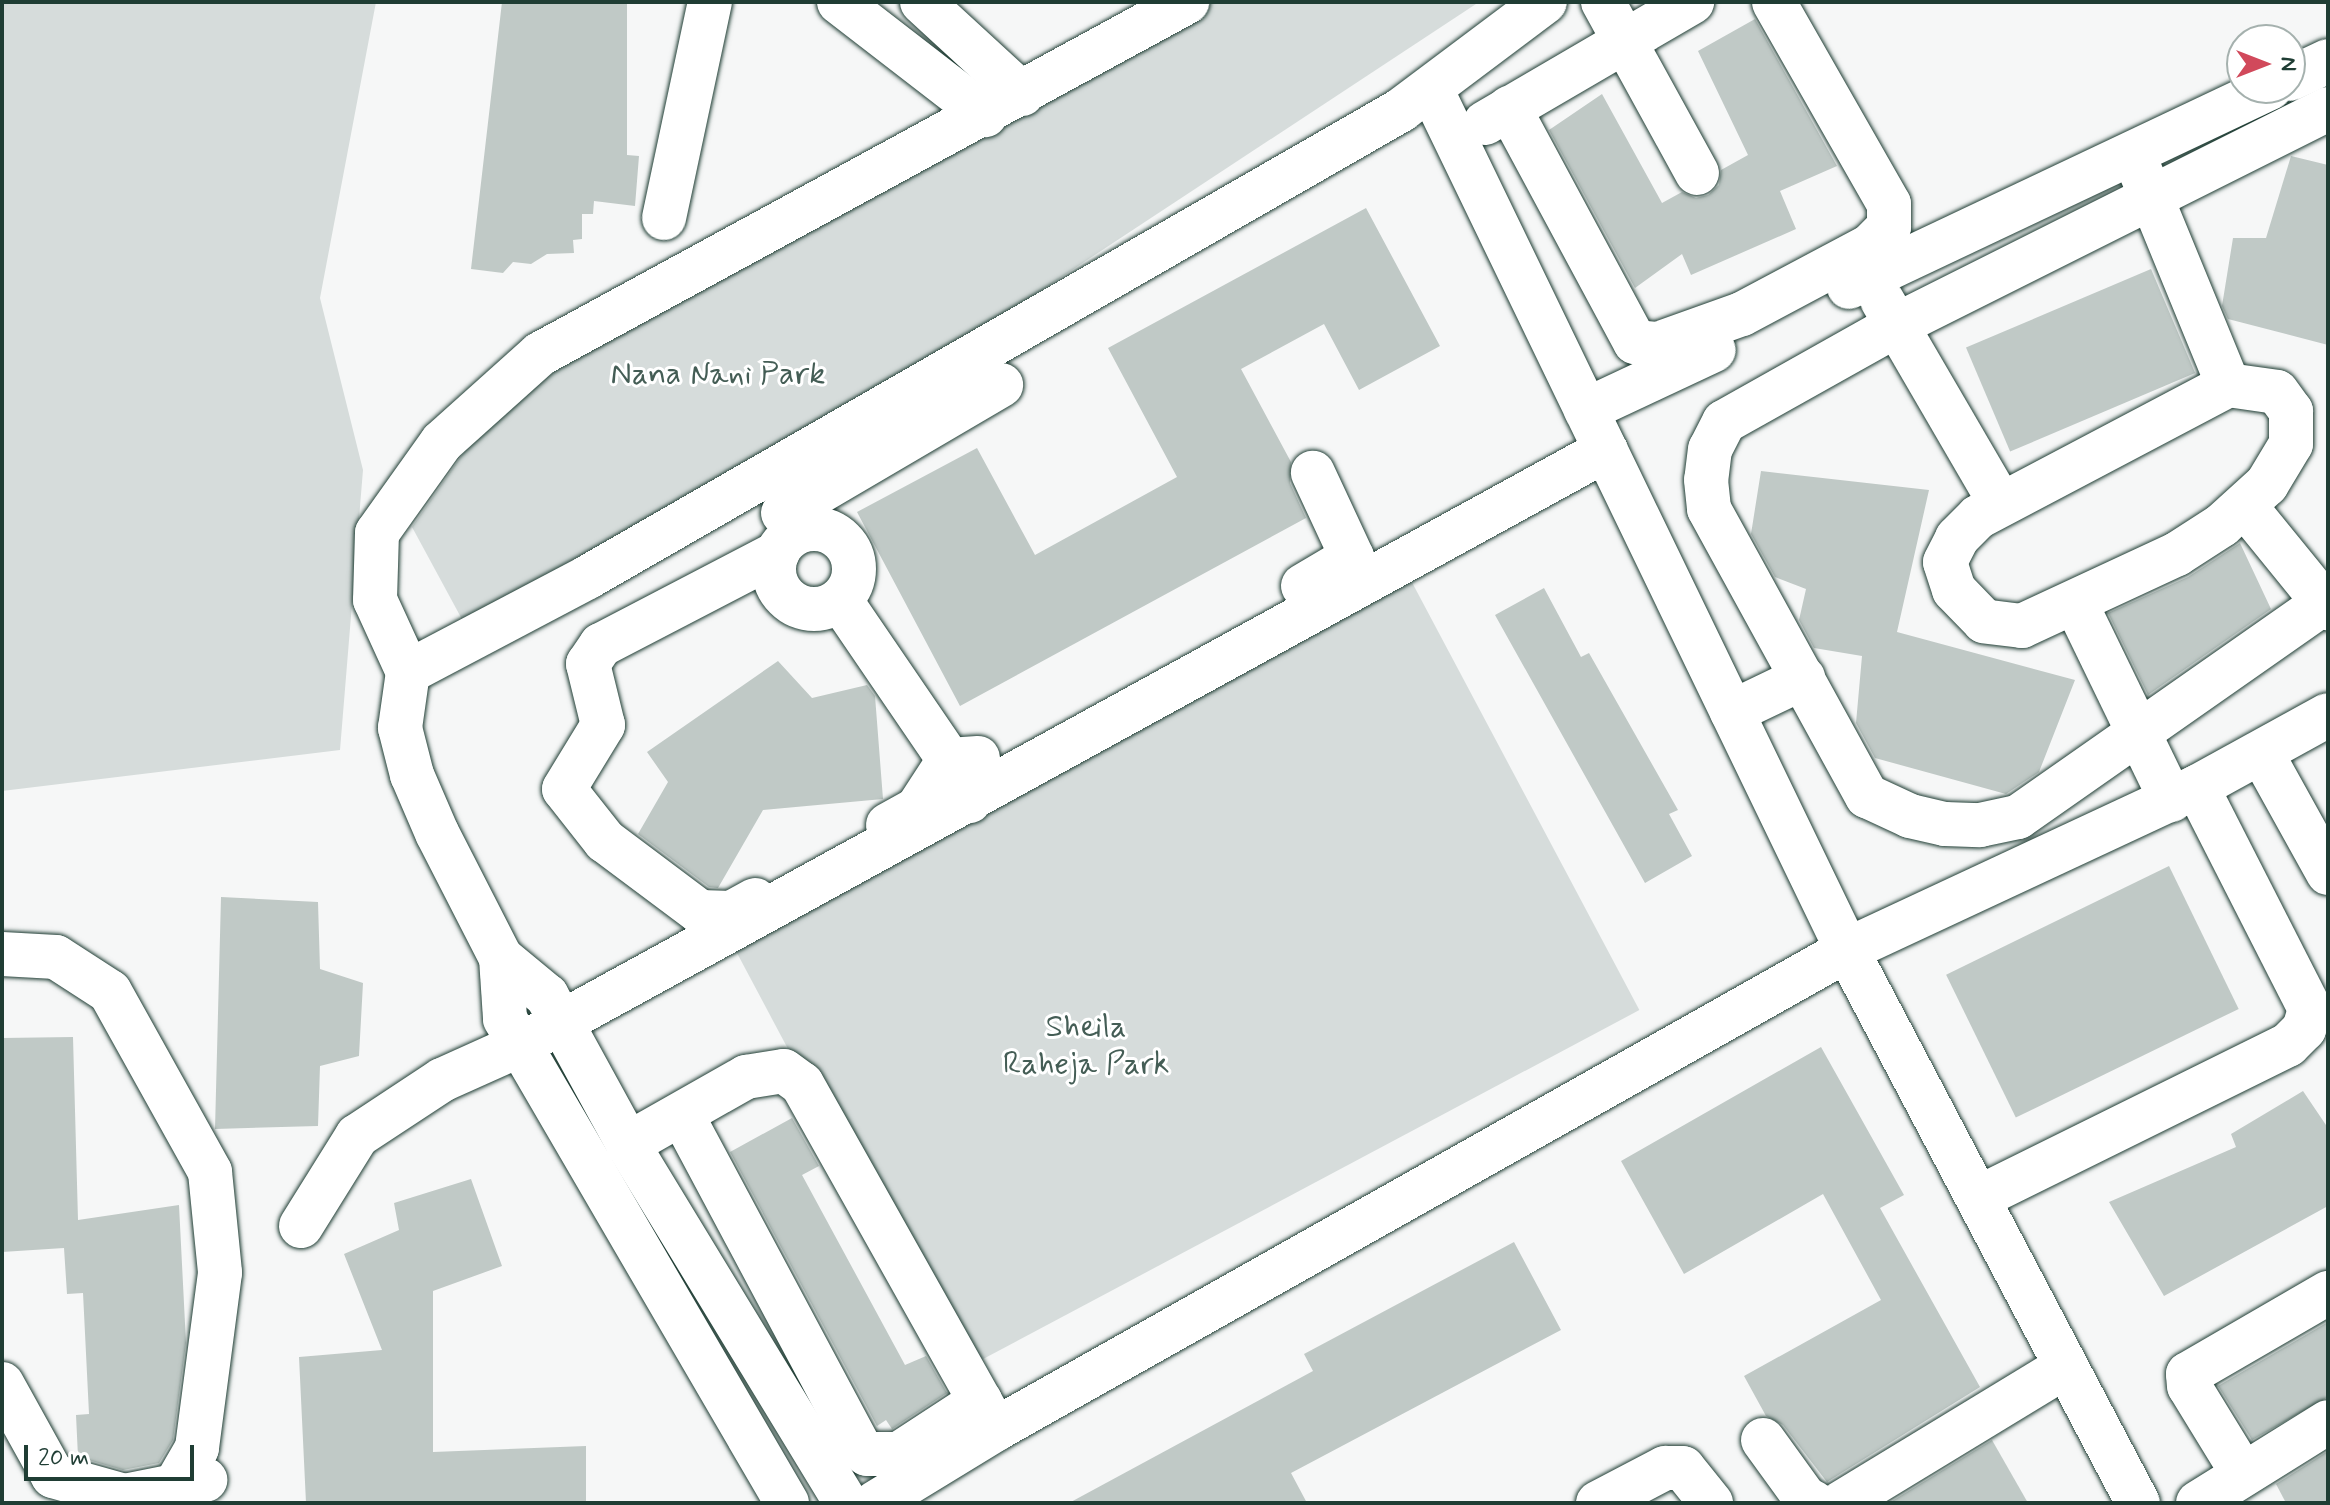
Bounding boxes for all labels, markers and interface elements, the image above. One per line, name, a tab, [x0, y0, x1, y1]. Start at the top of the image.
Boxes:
north arrow	[2226, 24, 2306, 104]
text: N	[2274, 57, 2302, 71]
park label: Nana Nani Park	[611, 355, 825, 393]
park label: Sheila Raheja Park	[1003, 1009, 1169, 1084]
scale bar	[28, 1429, 198, 1479]
text: 20 m	[38, 1443, 89, 1474]

